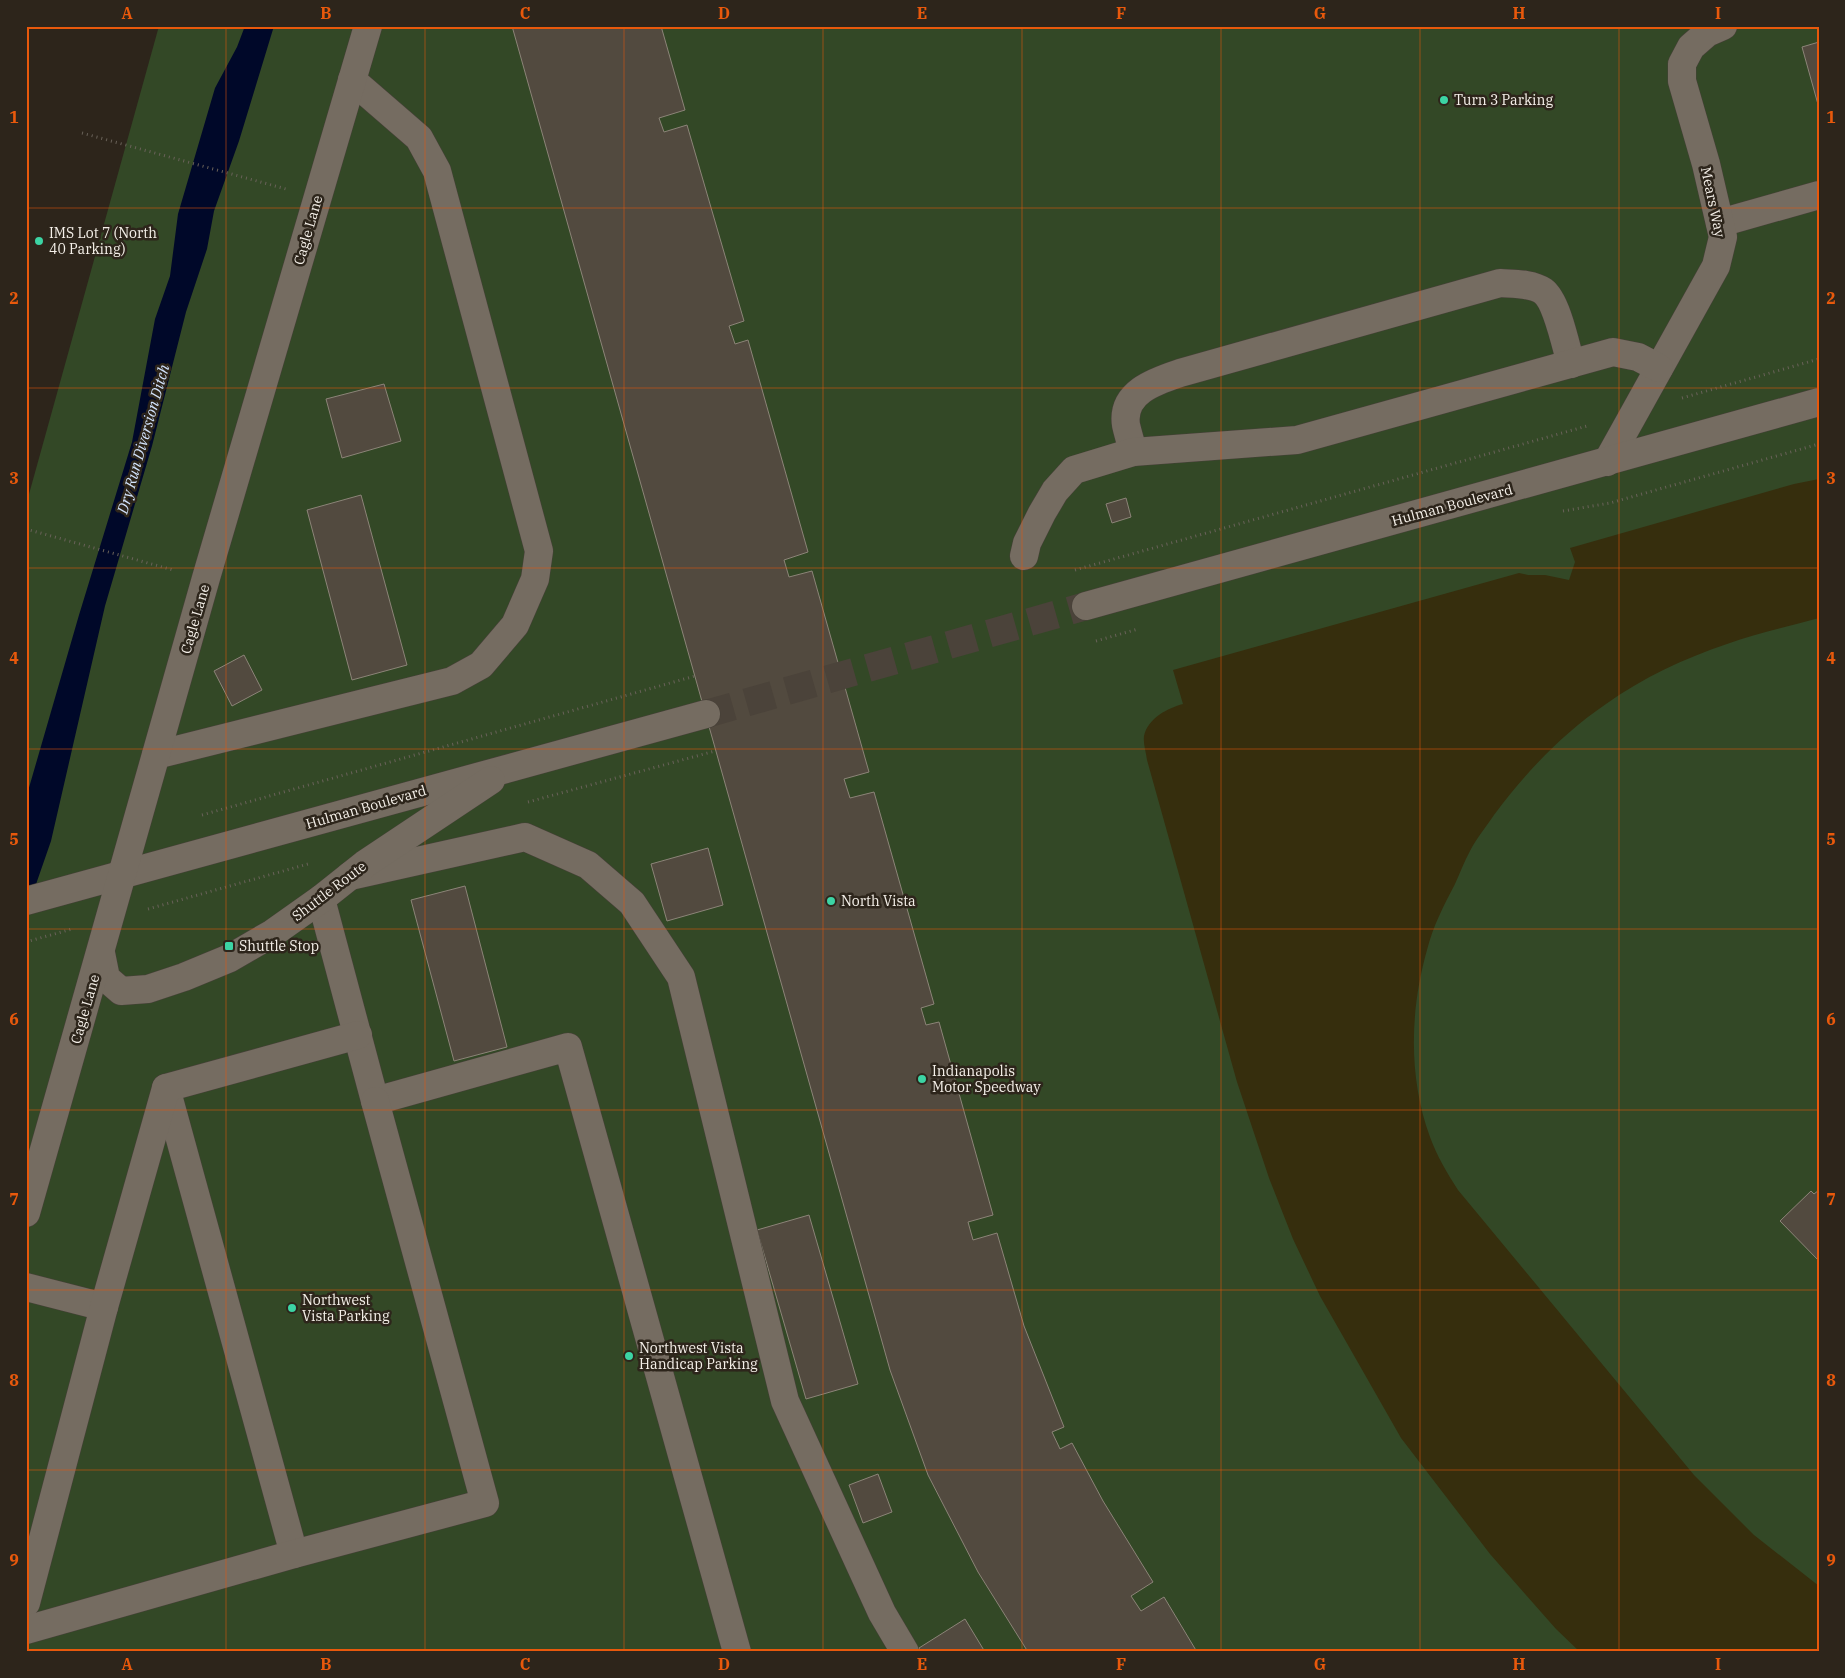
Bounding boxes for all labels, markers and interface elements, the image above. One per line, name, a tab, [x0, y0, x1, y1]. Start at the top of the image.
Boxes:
text: A	[121, 3, 133, 23]
text: B	[320, 3, 332, 23]
text: C	[520, 3, 530, 23]
text: D	[718, 3, 730, 23]
text: E	[917, 3, 927, 23]
text: F	[1116, 3, 1126, 23]
text: G	[1314, 3, 1326, 23]
text: H	[1513, 3, 1526, 23]
text: I	[1715, 3, 1721, 23]
place label: Turn 3 Parking	[1454, 91, 1553, 109]
marker: Turn 3 Parking	[1438, 94, 1450, 106]
text: 1	[9, 107, 19, 127]
text: 1	[1826, 107, 1836, 127]
street label: Mears Way	[1697, 165, 1729, 239]
street label: Cagle Lane	[289, 193, 327, 267]
place label: IMS Lot 7 (North 40 Parking)	[49, 224, 157, 258]
marker: IMS Lot 7 (North 40 Parking)	[33, 235, 45, 247]
text: 2	[9, 288, 19, 308]
text: 2	[1826, 288, 1836, 308]
water label: Dry Run Diversion Ditch	[112, 362, 174, 517]
text: 3	[9, 468, 19, 488]
text: 3	[1826, 468, 1836, 488]
street label: Hulman Boulevard	[1390, 480, 1515, 530]
street label: Cagle Lane	[176, 582, 214, 656]
text: 4	[9, 648, 19, 668]
text: 4	[1826, 648, 1836, 668]
street label: Hulman Boulevard	[304, 781, 429, 833]
text: 5	[9, 829, 19, 849]
text: 5	[1826, 829, 1836, 849]
street label: Shuttle Route	[288, 857, 370, 925]
place label: North Vista	[841, 892, 916, 910]
marker: North Vista	[825, 895, 837, 907]
place label: Shuttle Stop	[239, 937, 319, 955]
marker: Shuttle Stop	[223, 940, 235, 952]
street label: Cagle Lane	[66, 972, 104, 1046]
text: 6	[9, 1009, 19, 1029]
text: 6	[1826, 1009, 1836, 1029]
place label: Indianapolis Motor Speedway	[932, 1062, 1041, 1096]
marker: Indianapolis Motor Speedway	[916, 1073, 928, 1085]
text: 7	[9, 1189, 19, 1209]
text: 7	[1826, 1189, 1836, 1209]
place label: Northwest Vista Parking	[302, 1291, 390, 1325]
marker: Northwest Vista Parking	[286, 1302, 298, 1314]
place label: Northwest Vista Handicap Parking	[639, 1339, 758, 1373]
marker: Northwest Vista Handicap Parking	[623, 1350, 635, 1362]
text: 8	[9, 1370, 19, 1390]
text: 8	[1826, 1370, 1836, 1390]
text: 9	[9, 1550, 19, 1570]
text: 9	[1826, 1550, 1836, 1570]
text: A	[121, 1654, 133, 1674]
text: B	[320, 1654, 332, 1674]
text: C	[520, 1654, 530, 1674]
text: D	[718, 1654, 730, 1674]
text: E	[917, 1654, 927, 1674]
text: F	[1116, 1654, 1126, 1674]
text: G	[1314, 1654, 1326, 1674]
text: H	[1513, 1654, 1526, 1674]
text: I	[1715, 1654, 1721, 1674]

